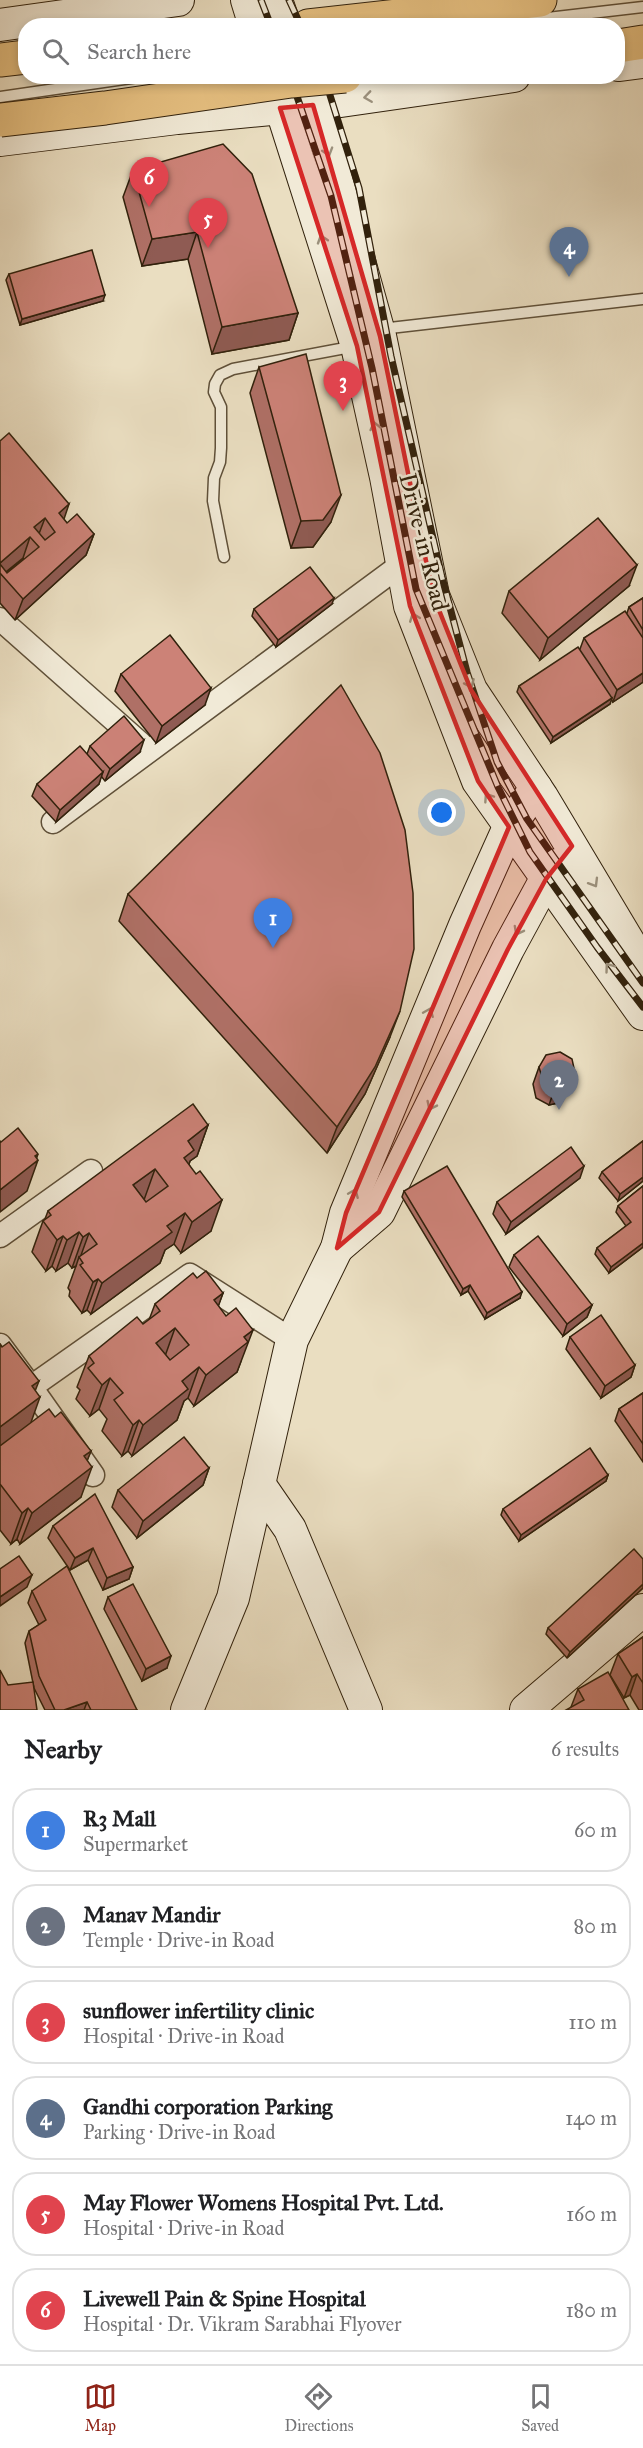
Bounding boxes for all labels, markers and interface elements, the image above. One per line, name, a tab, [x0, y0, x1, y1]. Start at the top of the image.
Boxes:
search box	[18, 18, 625, 84]
icon: search	[39, 35, 72, 68]
text: Search here	[87, 38, 191, 65]
one-way arrow	[363, 90, 373, 102]
one-way arrow	[321, 146, 333, 157]
pin: 6	[130, 158, 168, 207]
pin: 5	[188, 198, 228, 248]
pin: 4	[550, 228, 588, 277]
one-way arrow	[317, 234, 329, 245]
pin: 3	[324, 362, 362, 411]
one-way arrow	[369, 421, 382, 431]
street label: Drive-in Road	[392, 470, 456, 614]
one-way arrow	[409, 612, 421, 623]
one-way arrow	[462, 678, 474, 689]
one-way arrow	[484, 793, 495, 804]
your location	[427, 798, 456, 827]
one-way arrow	[586, 877, 598, 887]
pin: 1	[254, 898, 292, 948]
one-way arrow	[514, 925, 525, 935]
one-way arrow	[605, 962, 616, 973]
one-way arrow	[422, 1008, 434, 1019]
pin: 2	[540, 1060, 578, 1110]
one-way arrow	[427, 1099, 439, 1110]
one-way arrow	[347, 1188, 359, 1199]
text: Nearby	[24, 1733, 102, 1765]
text: 6 results	[551, 1737, 619, 1761]
text: R3 Mall	[83, 1805, 156, 1832]
text: 1	[42, 1818, 49, 1842]
text: 60 m	[574, 1818, 617, 1842]
text: Supermarket	[83, 1832, 188, 1856]
text: Manav Mandir	[83, 1901, 221, 1928]
text: 2	[41, 1914, 50, 1938]
text: 80 m	[574, 1914, 617, 1938]
text: Temple · Drive-in Road	[83, 1928, 274, 1952]
text: sunflower infertility clinic	[83, 1997, 314, 2024]
text: 3	[42, 2010, 50, 2034]
text: 110 m	[569, 2010, 617, 2034]
text: Hospital · Drive-in Road	[83, 2024, 285, 2048]
text: Gandhi corporation Parking	[83, 2093, 332, 2120]
text: 4	[40, 2106, 51, 2130]
text: 140 m	[565, 2106, 617, 2130]
text: Parking · Drive-in Road	[83, 2120, 275, 2144]
text: May Flower Womens Hospital Pvt. Ltd.	[83, 2189, 444, 2216]
text: 5	[41, 2202, 50, 2226]
text: 160 m	[566, 2202, 617, 2226]
text: Hospital · Drive-in Road	[83, 2216, 285, 2240]
text: Livewell Pain & Spine Hospital	[83, 2285, 366, 2312]
text: 6	[40, 2298, 51, 2322]
text: 180 m	[566, 2298, 617, 2322]
text: Hospital · Dr. Vikram Sarabhai Flyover	[83, 2312, 401, 2336]
tab: Map	[84, 2380, 117, 2435]
tab: Directions	[285, 2380, 353, 2435]
tab: Saved	[521, 2380, 559, 2435]

